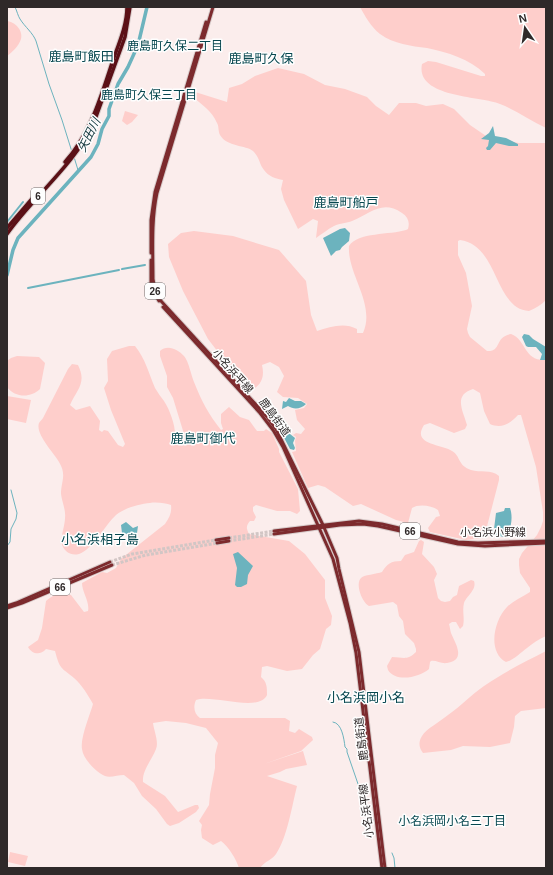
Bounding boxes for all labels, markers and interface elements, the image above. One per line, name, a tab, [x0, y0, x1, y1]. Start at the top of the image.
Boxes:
north arrow	[505, 8, 545, 48]
text: N	[518, 12, 528, 25]
district label: 鹿島町久保二丁目	[127, 39, 223, 53]
district label: 鹿島町飯田	[48, 49, 114, 64]
district label: 鹿島町久保	[228, 51, 294, 66]
district label: 鹿島町久保三丁目	[101, 88, 197, 102]
water label: 矢田川	[75, 114, 104, 154]
road number: 6	[31, 188, 45, 204]
district label: 鹿島町船戸	[313, 195, 379, 210]
road number: 26	[145, 283, 165, 299]
street label: 小名浜平線	[210, 347, 256, 395]
street label: 鹿島街道	[257, 396, 293, 438]
district label: 鹿島町御代	[170, 431, 236, 446]
road number: 66	[400, 523, 420, 539]
street label: 小名浜小野線	[460, 526, 526, 538]
district label: 小名浜相子島	[61, 532, 139, 547]
road number: 66	[50, 579, 70, 595]
district label: 小名浜岡小名	[327, 690, 405, 705]
street label: 鹿島街道	[352, 716, 370, 762]
street label: 小名浜平線	[357, 783, 375, 839]
district label: 小名浜岡小名三丁目	[398, 814, 506, 828]

